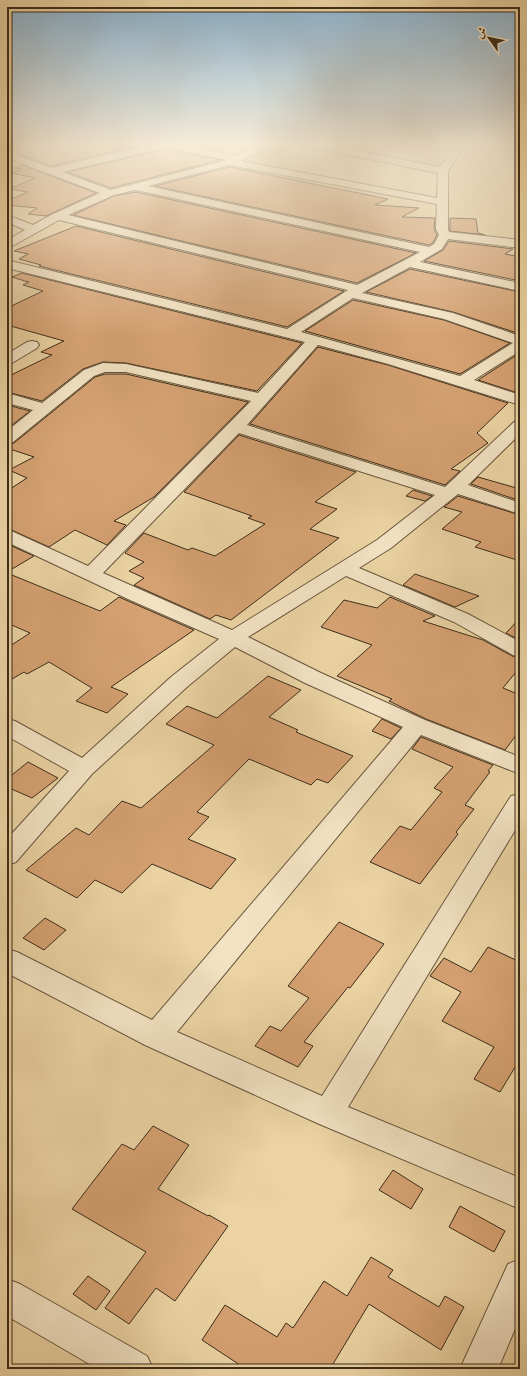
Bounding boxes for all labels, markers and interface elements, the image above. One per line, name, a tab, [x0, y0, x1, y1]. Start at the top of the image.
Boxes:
north arrow	[469, 18, 509, 58]
text: ش	[473, 25, 490, 41]

